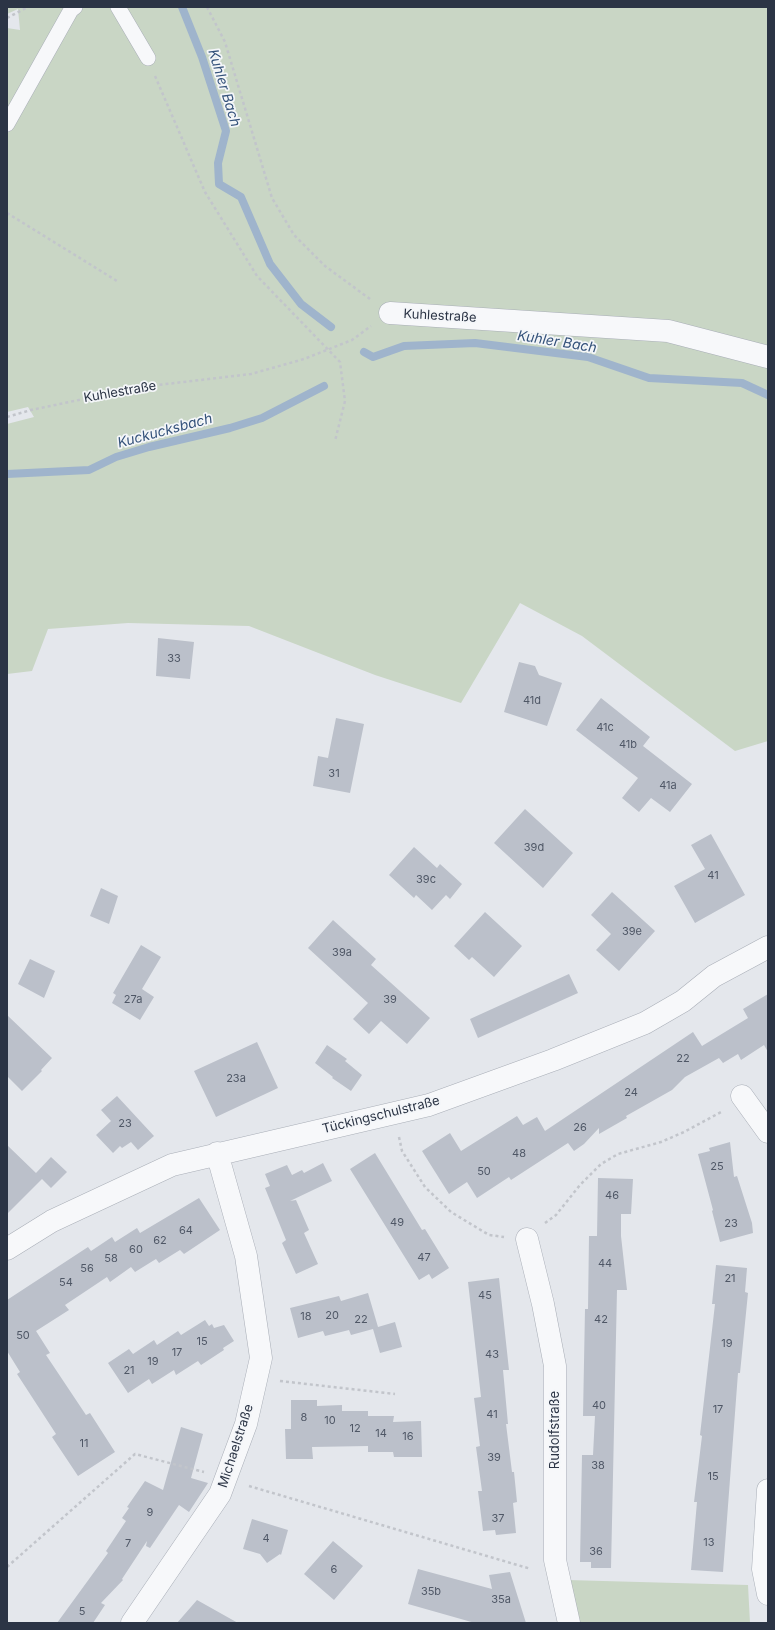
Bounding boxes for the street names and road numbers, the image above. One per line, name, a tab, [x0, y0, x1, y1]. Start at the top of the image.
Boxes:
street label: Kuhlestraße	[403, 306, 477, 326]
street label: Kuhlestraße	[83, 378, 157, 406]
street label: Tückingschulstraße	[321, 1093, 441, 1137]
street label: Rudolfstraße	[547, 1391, 563, 1469]
street label: Michaelstraße	[215, 1402, 257, 1490]

